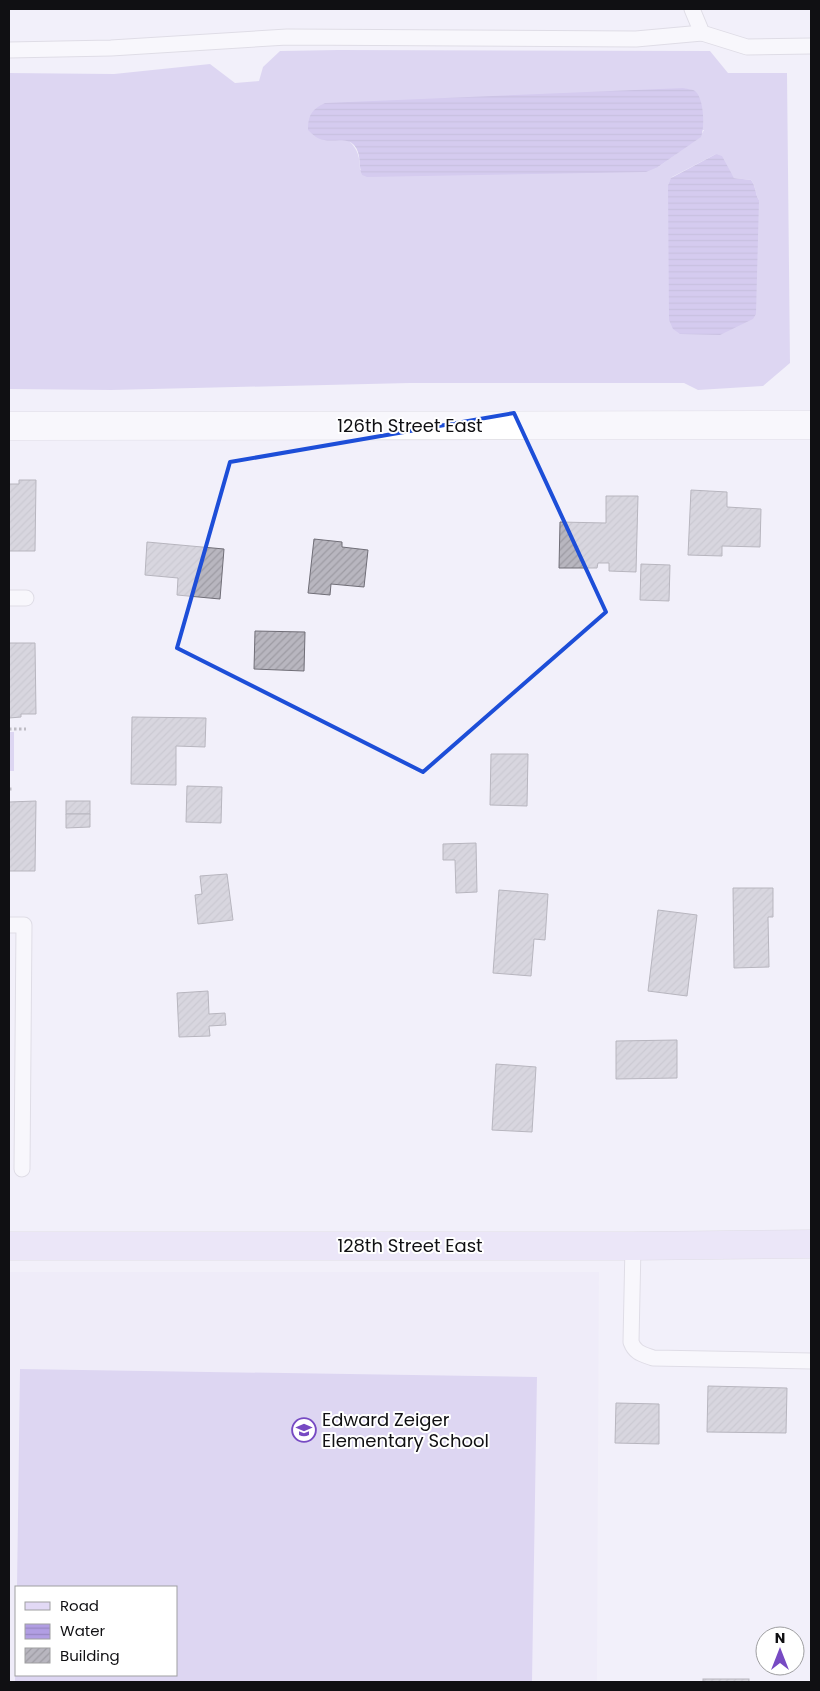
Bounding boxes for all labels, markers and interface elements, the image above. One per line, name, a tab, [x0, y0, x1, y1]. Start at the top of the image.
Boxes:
street label: 126th Street East	[337, 413, 483, 438]
street label: 128th Street East	[337, 1233, 483, 1258]
place label: Edward Zeiger Elementary School	[322, 1407, 489, 1453]
school or university icon: Edward Zeiger Elementary School	[291, 1417, 317, 1443]
legend	[15, 1586, 178, 1676]
text: Road	[60, 1595, 99, 1616]
text: Water	[60, 1620, 106, 1641]
north arrow	[755, 1626, 805, 1676]
text: N	[775, 1628, 785, 1648]
text: Building	[60, 1645, 120, 1666]

